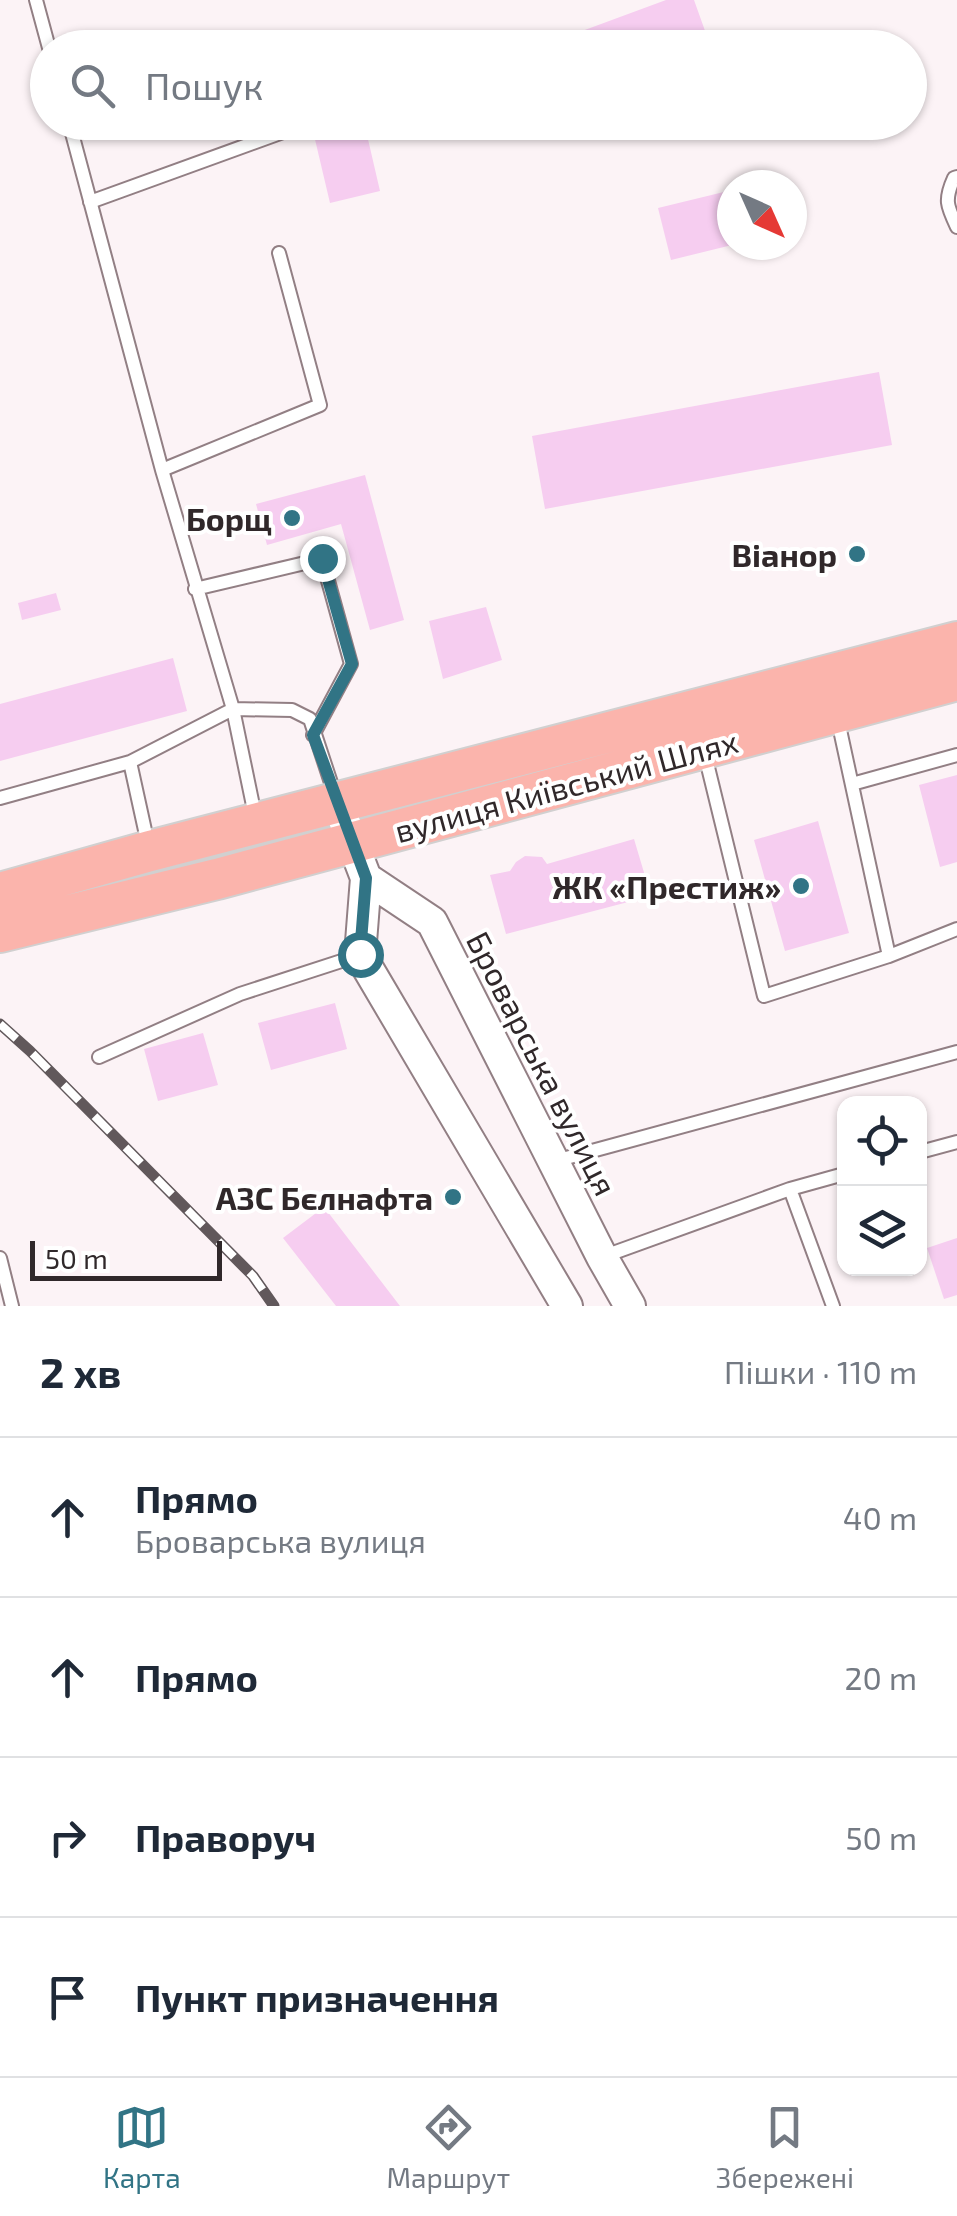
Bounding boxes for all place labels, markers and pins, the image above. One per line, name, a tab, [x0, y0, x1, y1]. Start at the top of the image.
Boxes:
place label: Борщ	[186, 499, 272, 537]
marker: Борщ	[281, 507, 303, 529]
place label: Віанор	[732, 535, 837, 573]
marker: Віанор	[846, 543, 868, 565]
place label: ЖК «Престиж»	[552, 867, 781, 905]
marker: ЖК «Престиж»	[790, 875, 812, 897]
place label: АЗС Бєлнафта	[216, 1178, 433, 1216]
marker: АЗС Бєлнафта	[442, 1186, 464, 1208]

